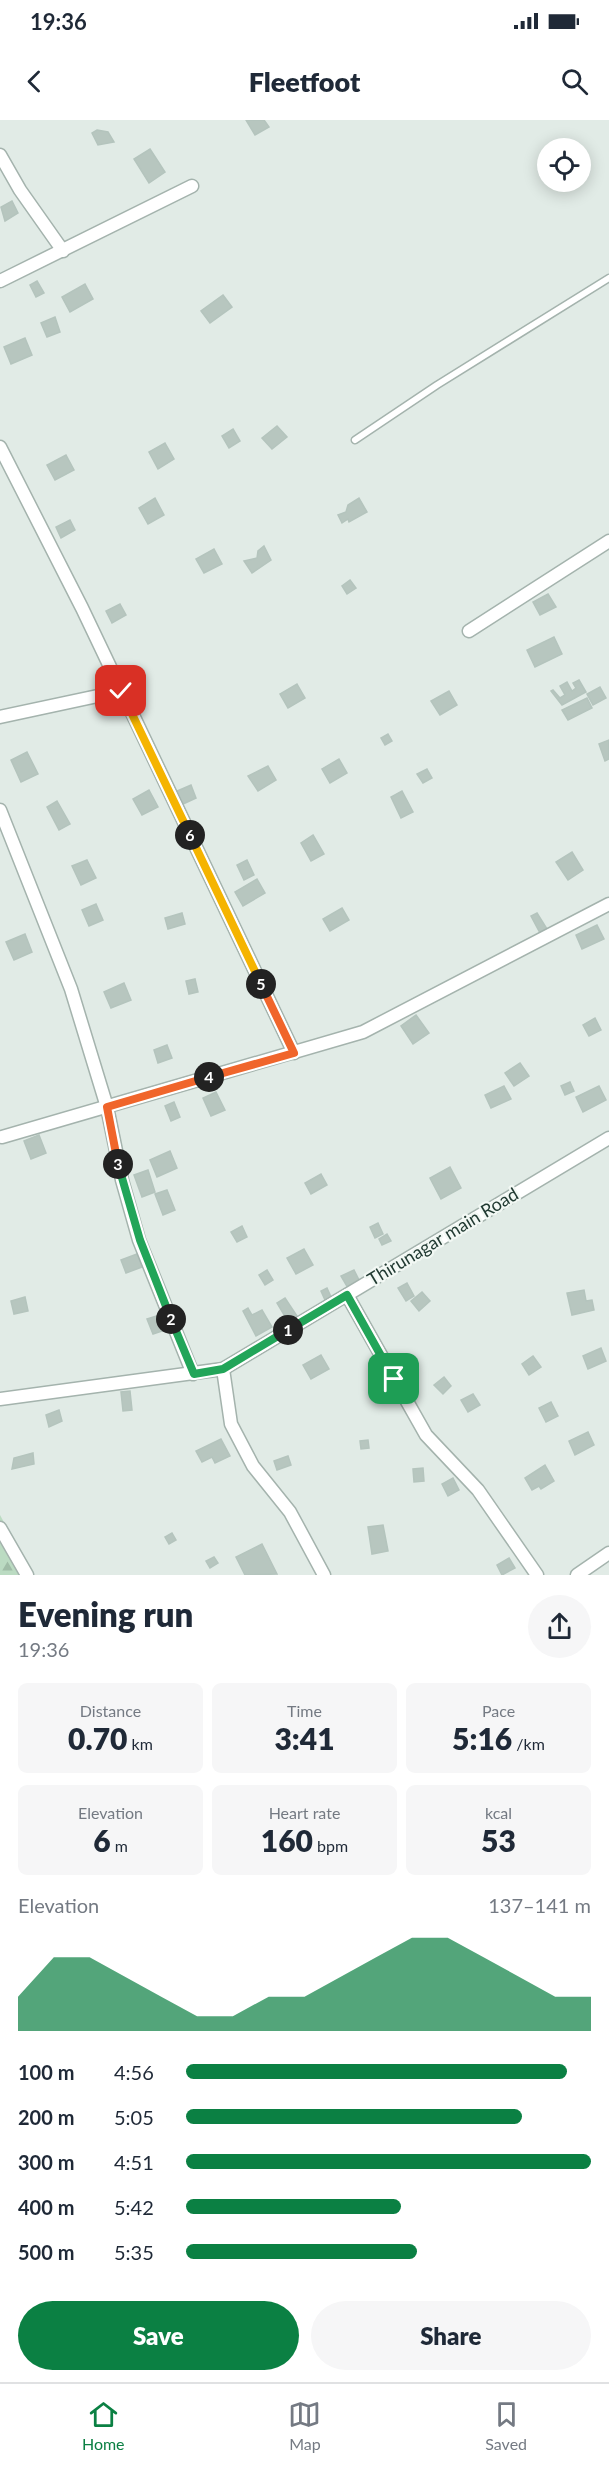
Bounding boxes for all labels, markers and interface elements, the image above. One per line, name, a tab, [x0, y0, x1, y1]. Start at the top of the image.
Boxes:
text: 19:36	[30, 8, 87, 35]
icon: back	[18, 65, 51, 98]
text: Fleetfoot	[249, 65, 360, 98]
icon: search	[558, 65, 591, 98]
map controls	[537, 138, 591, 192]
button: locate	[537, 138, 591, 192]
pin	[95, 665, 146, 716]
icon: check	[104, 674, 137, 707]
pin: 6	[175, 820, 205, 850]
text: 6	[185, 825, 195, 844]
pin: 5	[246, 969, 276, 999]
text: 5	[256, 974, 266, 993]
pin: 4	[194, 1062, 224, 1092]
text: 4	[204, 1067, 214, 1086]
pin: 3	[103, 1149, 133, 1179]
text: 3	[113, 1154, 123, 1173]
street label: Thirunagar main Road	[363, 1182, 522, 1290]
pin: 2	[156, 1304, 186, 1334]
text: 2	[166, 1309, 176, 1328]
pin: 1	[273, 1315, 303, 1345]
text: 1	[283, 1320, 293, 1339]
pin	[368, 1353, 419, 1404]
icon: arrive	[377, 1362, 410, 1395]
text: Evening run	[18, 1594, 193, 1634]
button: share	[528, 1595, 591, 1658]
text: 19:36	[18, 1637, 69, 1661]
text: Distance	[80, 1701, 141, 1720]
text: Time	[287, 1701, 322, 1720]
text: Pace	[482, 1701, 515, 1720]
text: 0.70	[68, 1720, 127, 1756]
text: 3:41	[274, 1720, 335, 1756]
text: 5:16	[452, 1720, 512, 1756]
text: km	[127, 1734, 153, 1753]
text: /km	[512, 1734, 545, 1753]
text: Elevation	[78, 1803, 143, 1822]
text: Heart rate	[269, 1803, 340, 1822]
text: kcal	[485, 1803, 512, 1822]
text: 6	[93, 1822, 111, 1858]
text: 160	[261, 1822, 313, 1858]
text: 53	[481, 1822, 516, 1858]
text: m	[111, 1836, 128, 1855]
text: bpm	[313, 1836, 348, 1855]
text: Elevation	[18, 1893, 99, 1917]
text: 137–141 m	[488, 1893, 591, 1917]
text: 100 m	[18, 2060, 74, 2084]
text: 4:56	[114, 2060, 154, 2084]
text: 200 m	[18, 2105, 74, 2129]
text: 5:05	[114, 2105, 154, 2129]
text: 300 m	[18, 2150, 74, 2174]
text: 4:51	[114, 2150, 154, 2174]
text: 400 m	[18, 2195, 74, 2219]
text: 5:42	[114, 2195, 154, 2219]
text: 500 m	[18, 2240, 74, 2264]
text: 5:35	[114, 2240, 154, 2264]
button: Save	[18, 2301, 299, 2370]
button: Share	[311, 2301, 591, 2370]
tab: Home	[82, 2398, 125, 2453]
tab: Map	[288, 2398, 321, 2453]
tab: Saved	[485, 2398, 527, 2453]

